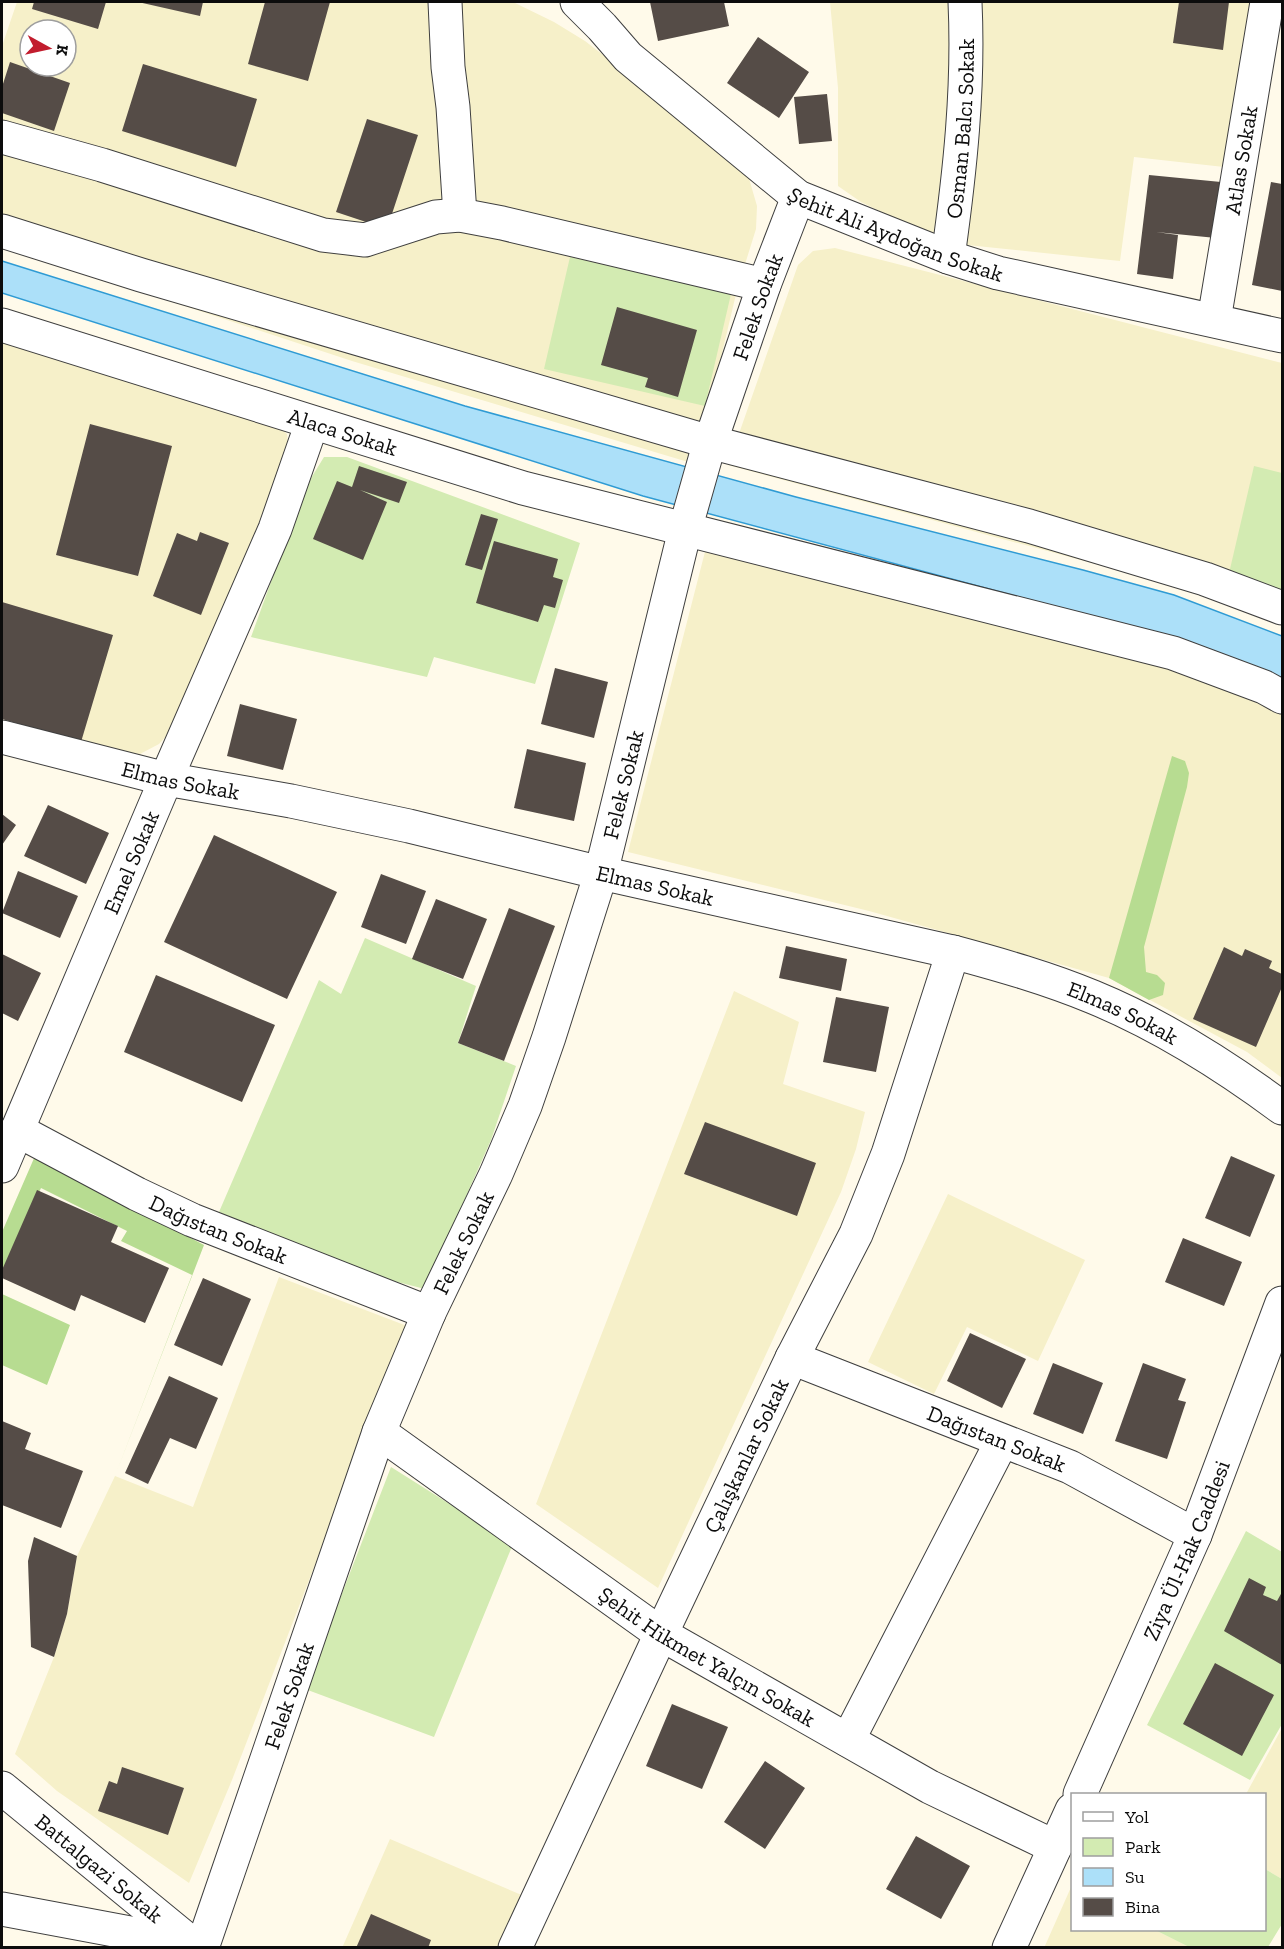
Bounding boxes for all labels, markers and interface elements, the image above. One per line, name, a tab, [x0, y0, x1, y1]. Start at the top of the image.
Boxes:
north arrow	[18, 18, 78, 78]
street label: Osman Balcı Sokak	[940, 38, 979, 220]
text: K	[52, 43, 73, 57]
street label: Atlas Sokak	[1218, 103, 1263, 217]
street label: Şehit Ali Aydoğan Sokak	[782, 181, 1007, 287]
street label: Felek Sokak	[726, 249, 789, 363]
street label: Alaca Sokak	[285, 402, 401, 462]
street label: Felek Sokak	[596, 727, 649, 842]
street label: Elmas Sokak	[119, 755, 242, 805]
street label: Emel Sokak	[97, 806, 165, 918]
street label: Elmas Sokak	[594, 859, 717, 912]
street label: Elmas Sokak	[1064, 975, 1184, 1050]
street label: Felek Sokak	[427, 1186, 500, 1298]
street label: Dağıstan Sokak	[145, 1188, 292, 1270]
street label: Çalışkanlar Sokak	[698, 1373, 794, 1537]
street label: Dağıstan Sokak	[923, 1399, 1071, 1478]
street label: Ziya Ül-Hak Caddesi	[1137, 1456, 1235, 1644]
street label: Şehit Hikmet Yalçın Sokak	[594, 1580, 821, 1733]
street label: Felek Sokak	[258, 1638, 320, 1753]
legend	[1071, 1793, 1266, 1931]
text: Yol	[1124, 1806, 1149, 1828]
street label: Battalgazi Sokak	[30, 1808, 169, 1929]
text: Park	[1125, 1836, 1161, 1858]
text: Su	[1125, 1866, 1145, 1888]
text: Bina	[1125, 1896, 1160, 1918]

